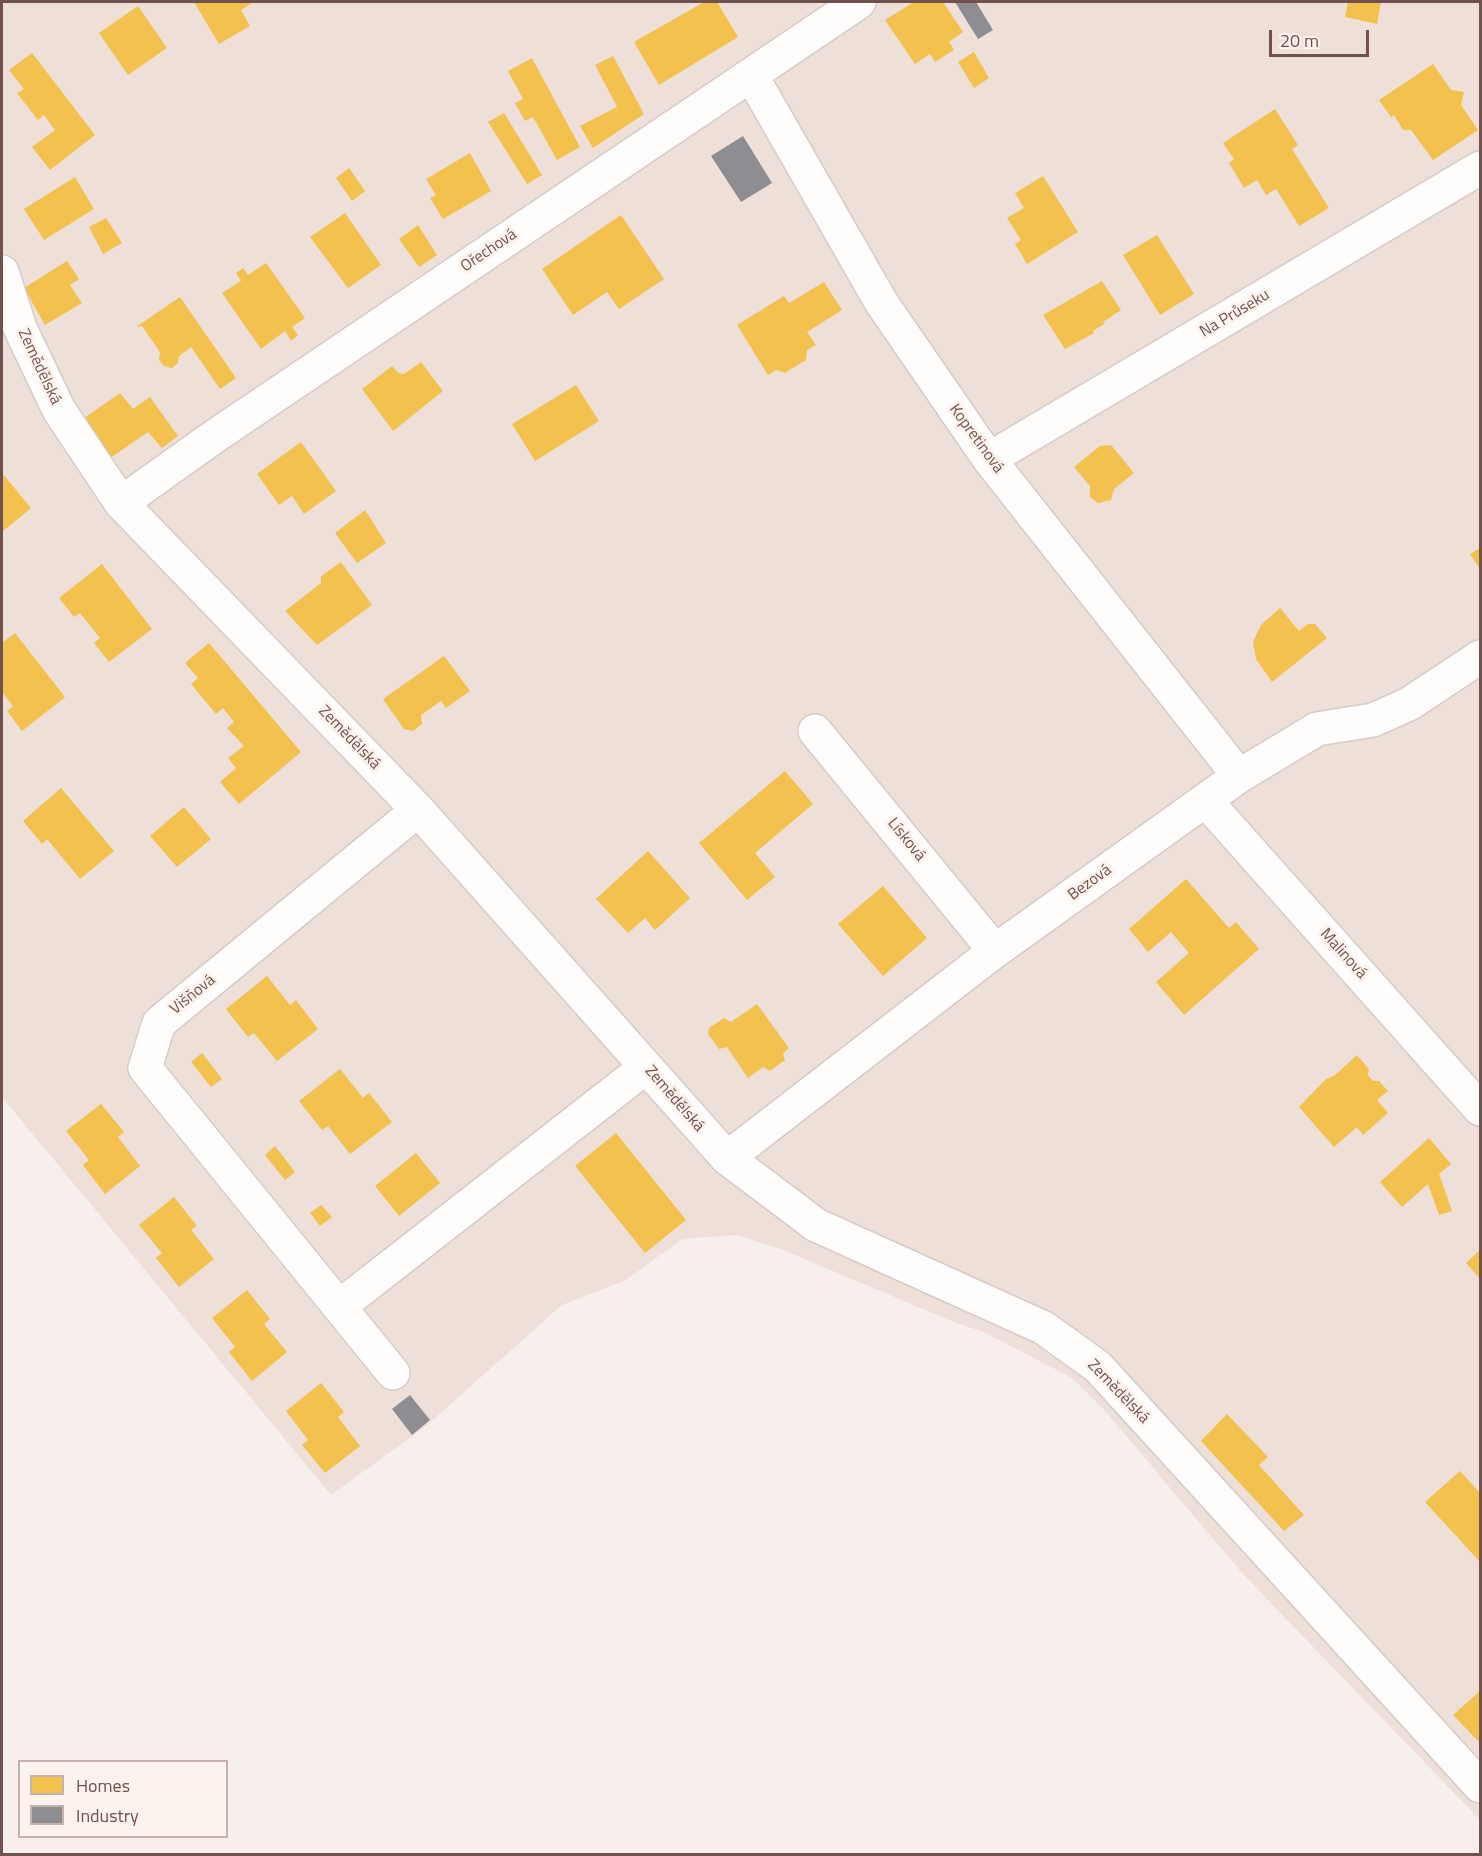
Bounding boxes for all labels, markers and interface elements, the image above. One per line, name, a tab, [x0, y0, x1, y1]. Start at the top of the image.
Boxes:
scale bar	[1272, 18, 1372, 56]
text: 20 m	[1280, 27, 1319, 54]
street label: Ořechová	[457, 225, 521, 277]
street label: Na Průseku	[1197, 286, 1273, 342]
street label: Zemědělská	[13, 326, 65, 408]
street label: Kopretinová	[945, 401, 1007, 477]
street label: Zemědělská	[314, 702, 384, 774]
street label: Lísková	[883, 815, 929, 865]
street label: Bezová	[1065, 861, 1115, 905]
street label: Malinová	[1315, 925, 1371, 983]
street label: Višňová	[166, 971, 220, 1019]
street label: Zemědělská	[640, 1062, 708, 1136]
street label: Zemědělská	[1083, 1356, 1153, 1428]
legend	[18, 1760, 228, 1838]
text: Homes	[76, 1772, 130, 1799]
text: Industry	[76, 1802, 139, 1829]

